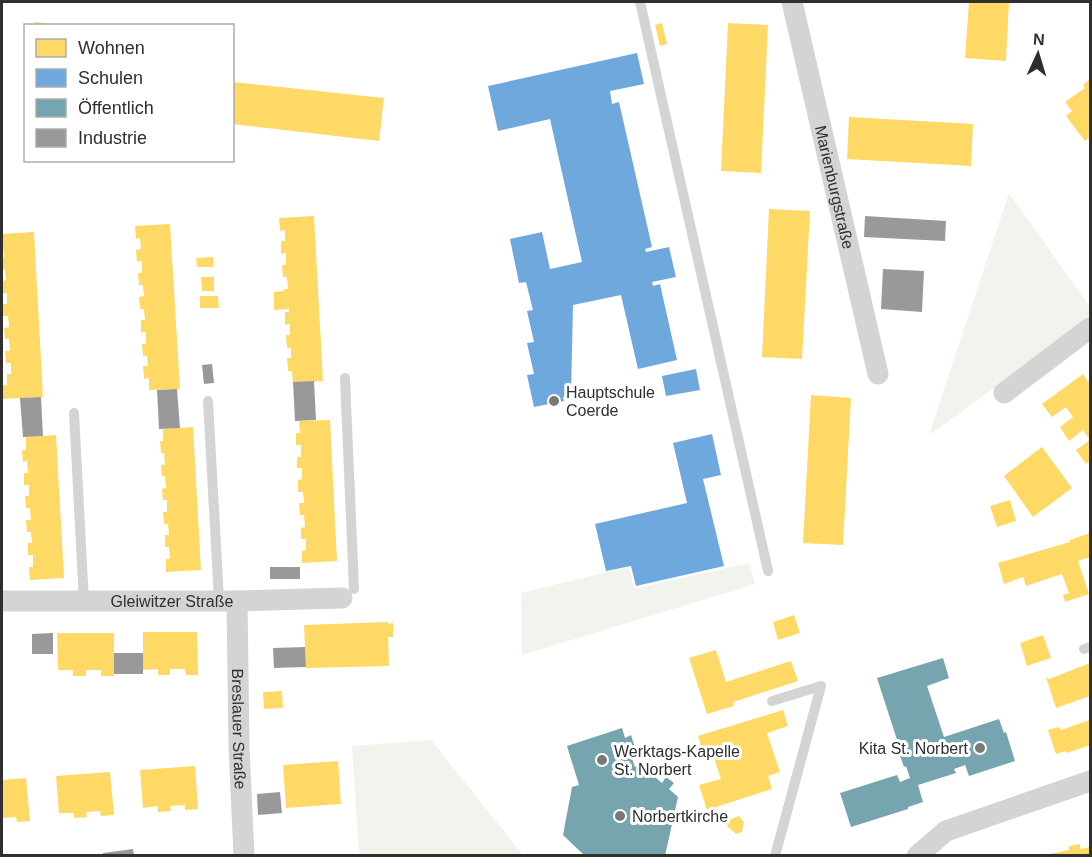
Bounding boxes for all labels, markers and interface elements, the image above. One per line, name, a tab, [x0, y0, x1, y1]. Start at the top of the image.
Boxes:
legend	[24, 24, 234, 162]
north arrow	[1008, 24, 1068, 84]
text: N	[1033, 31, 1045, 48]
text: Wohnen	[78, 38, 145, 58]
text: Schulen	[78, 68, 143, 88]
text: Öffentlich	[78, 98, 154, 118]
street label: Marienburgstraße	[812, 124, 857, 251]
text: Industrie	[78, 128, 147, 148]
place label: Hauptschule Coerde	[566, 384, 655, 419]
marker: Hauptschule Coerde	[547, 394, 561, 408]
street label: Gleiwitzer Straße	[111, 593, 233, 610]
street label: Breslauer Straße	[229, 668, 249, 790]
place label: Kita St. Norbert	[859, 740, 969, 757]
marker: Kita St. Norbert	[973, 741, 987, 755]
place label: Werktags-Kapelle St. Norbert	[614, 743, 740, 778]
marker: Werktags-Kapelle St. Norbert	[595, 753, 609, 767]
place label: Norbertkirche	[632, 808, 728, 825]
marker: Norbertkirche	[613, 809, 627, 823]

